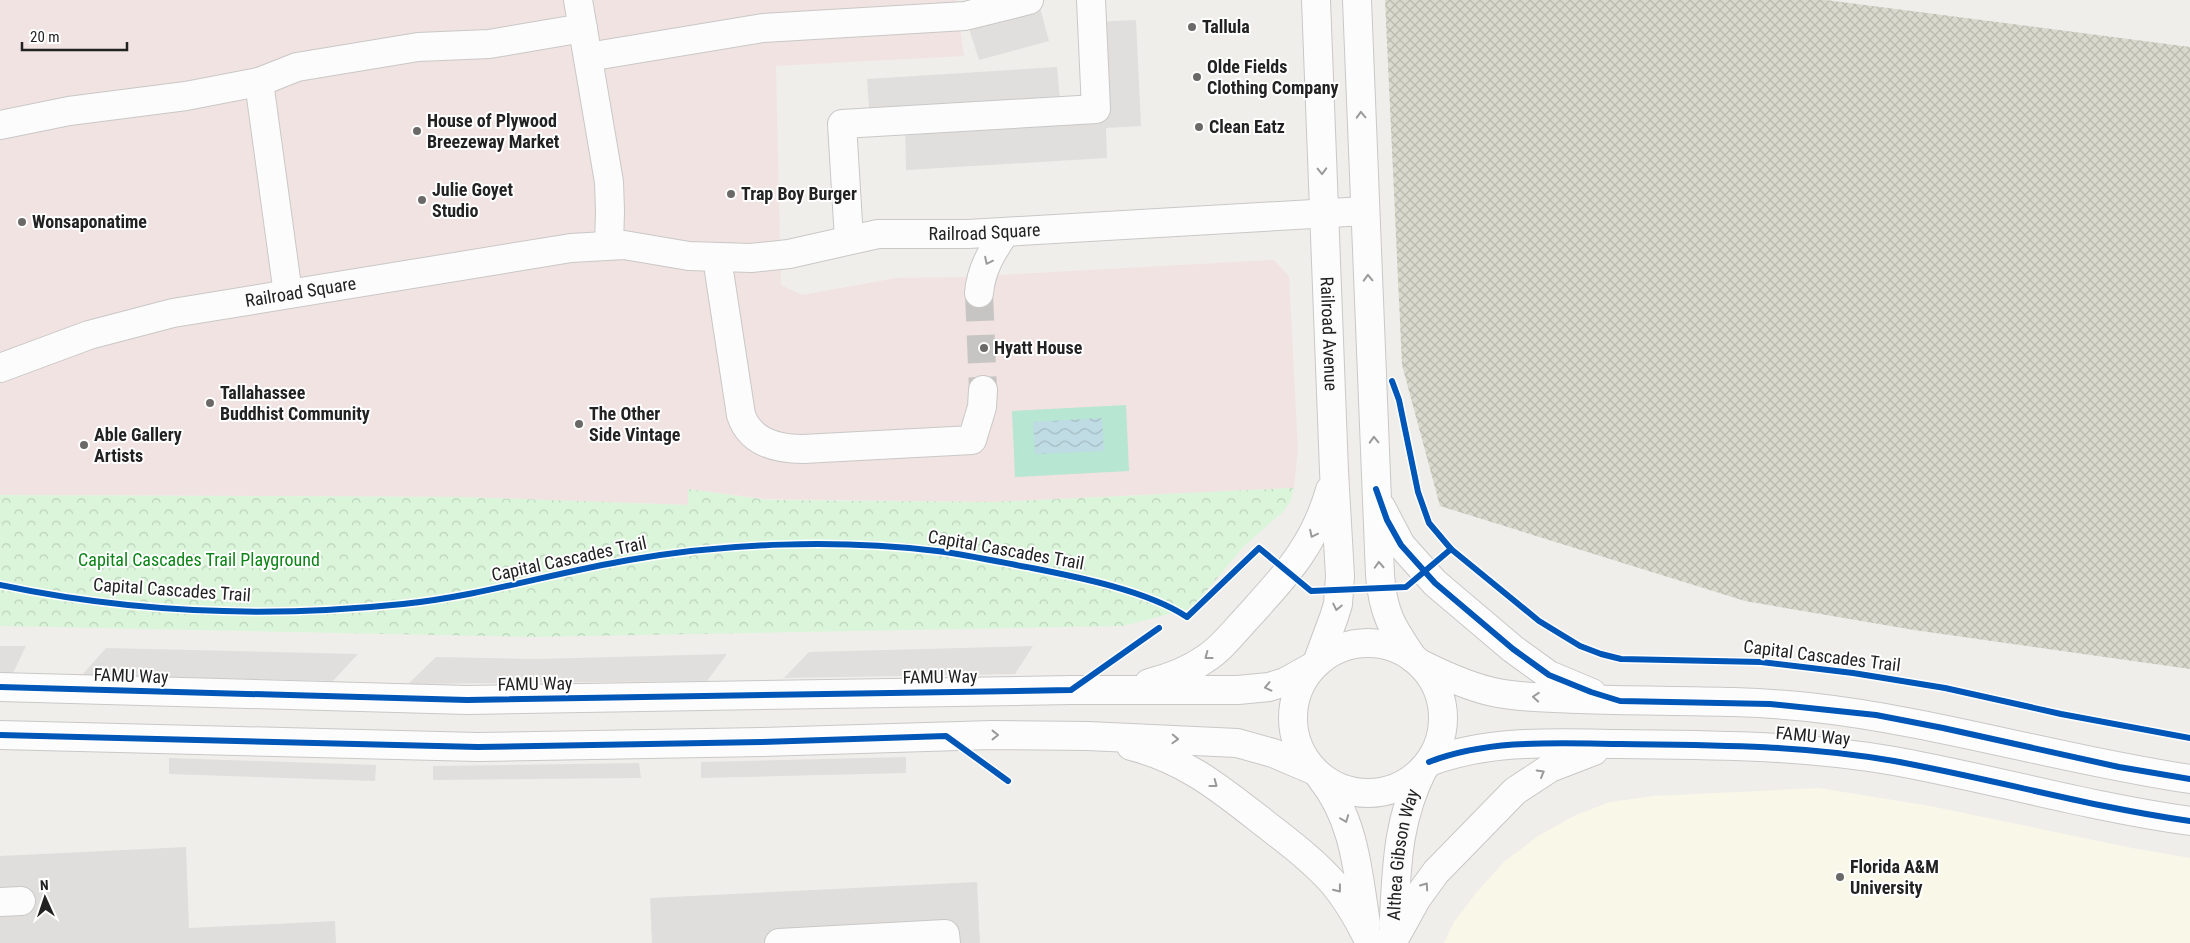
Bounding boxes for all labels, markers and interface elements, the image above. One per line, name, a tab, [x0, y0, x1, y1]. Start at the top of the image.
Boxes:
place label: Tallula	[1202, 16, 1250, 37]
scale bar	[22, 20, 128, 52]
marker: Tallula	[1186, 21, 1198, 33]
text: 20 m	[30, 28, 60, 46]
place label: Olde Fields Clothing Company	[1207, 56, 1339, 98]
marker: Olde Fields Clothing Company	[1191, 71, 1203, 83]
place label: House of Plywood Breezeway Market	[427, 110, 560, 152]
one-way arrow	[1356, 111, 1367, 119]
place label: Clean Eatz	[1209, 116, 1285, 137]
marker: Clean Eatz	[1193, 121, 1205, 133]
marker: House of Plywood Breezeway Market	[411, 125, 423, 137]
one-way arrow	[1317, 167, 1328, 175]
place label: Julie Goyet Studio	[432, 179, 513, 221]
place label: Trap Boy Burger	[741, 183, 857, 204]
marker: Trap Boy Burger	[725, 188, 737, 200]
marker: Julie Goyet Studio	[416, 194, 428, 206]
place label: Wonsaponatime	[32, 211, 147, 232]
marker: Wonsaponatime	[16, 216, 28, 228]
street label: Railroad Square	[929, 219, 1041, 244]
one-way arrow	[984, 255, 994, 264]
street label: Railroad Square	[244, 272, 357, 311]
one-way arrow	[1362, 274, 1373, 282]
street label: Railroad Avenue	[1317, 276, 1342, 391]
place label: Hyatt House	[994, 337, 1083, 358]
marker: Hyatt House	[978, 342, 990, 354]
place label: Tallahassee Buddhist Community	[220, 382, 370, 424]
marker: Tallahassee Buddhist Community	[204, 397, 216, 409]
place label: The Other Side Vintage	[589, 403, 681, 445]
marker: The Other Side Vintage	[573, 418, 585, 430]
place label: Able Gallery Artists	[94, 424, 182, 466]
one-way arrow	[1369, 436, 1379, 444]
marker: Able Gallery Artists	[78, 439, 90, 451]
street label: Capital Cascades Trail	[926, 525, 1086, 574]
one-way arrow	[1309, 529, 1319, 538]
street label: Capital Cascades Trail	[489, 532, 648, 585]
park label: Capital Cascades Trail Playground	[78, 549, 320, 570]
one-way arrow	[1374, 561, 1385, 569]
street label: Capital Cascades Trail	[92, 574, 252, 605]
one-way arrow	[1332, 603, 1342, 611]
street label: Capital Cascades Trail	[1742, 635, 1902, 676]
one-way arrow	[1205, 651, 1214, 659]
street label: FAMU Way	[93, 664, 169, 687]
street label: FAMU Way	[902, 665, 978, 688]
street label: FAMU Way	[497, 672, 573, 695]
one-way arrow	[1263, 681, 1272, 692]
one-way arrow	[1532, 692, 1540, 703]
street label: FAMU Way	[1775, 722, 1852, 749]
one-way arrow	[991, 730, 999, 740]
one-way arrow	[1171, 734, 1179, 744]
one-way arrow	[1536, 769, 1545, 779]
one-way arrow	[1208, 778, 1218, 787]
street label: Althea Gibson Way	[1383, 785, 1423, 921]
one-way arrow	[1339, 814, 1349, 823]
place label: Florida A&M University	[1850, 856, 1939, 898]
marker: Florida A&M University	[1834, 871, 1846, 883]
north arrow	[20, 873, 70, 923]
text: N	[40, 877, 49, 893]
one-way arrow	[1419, 882, 1428, 892]
one-way arrow	[1332, 883, 1340, 892]

